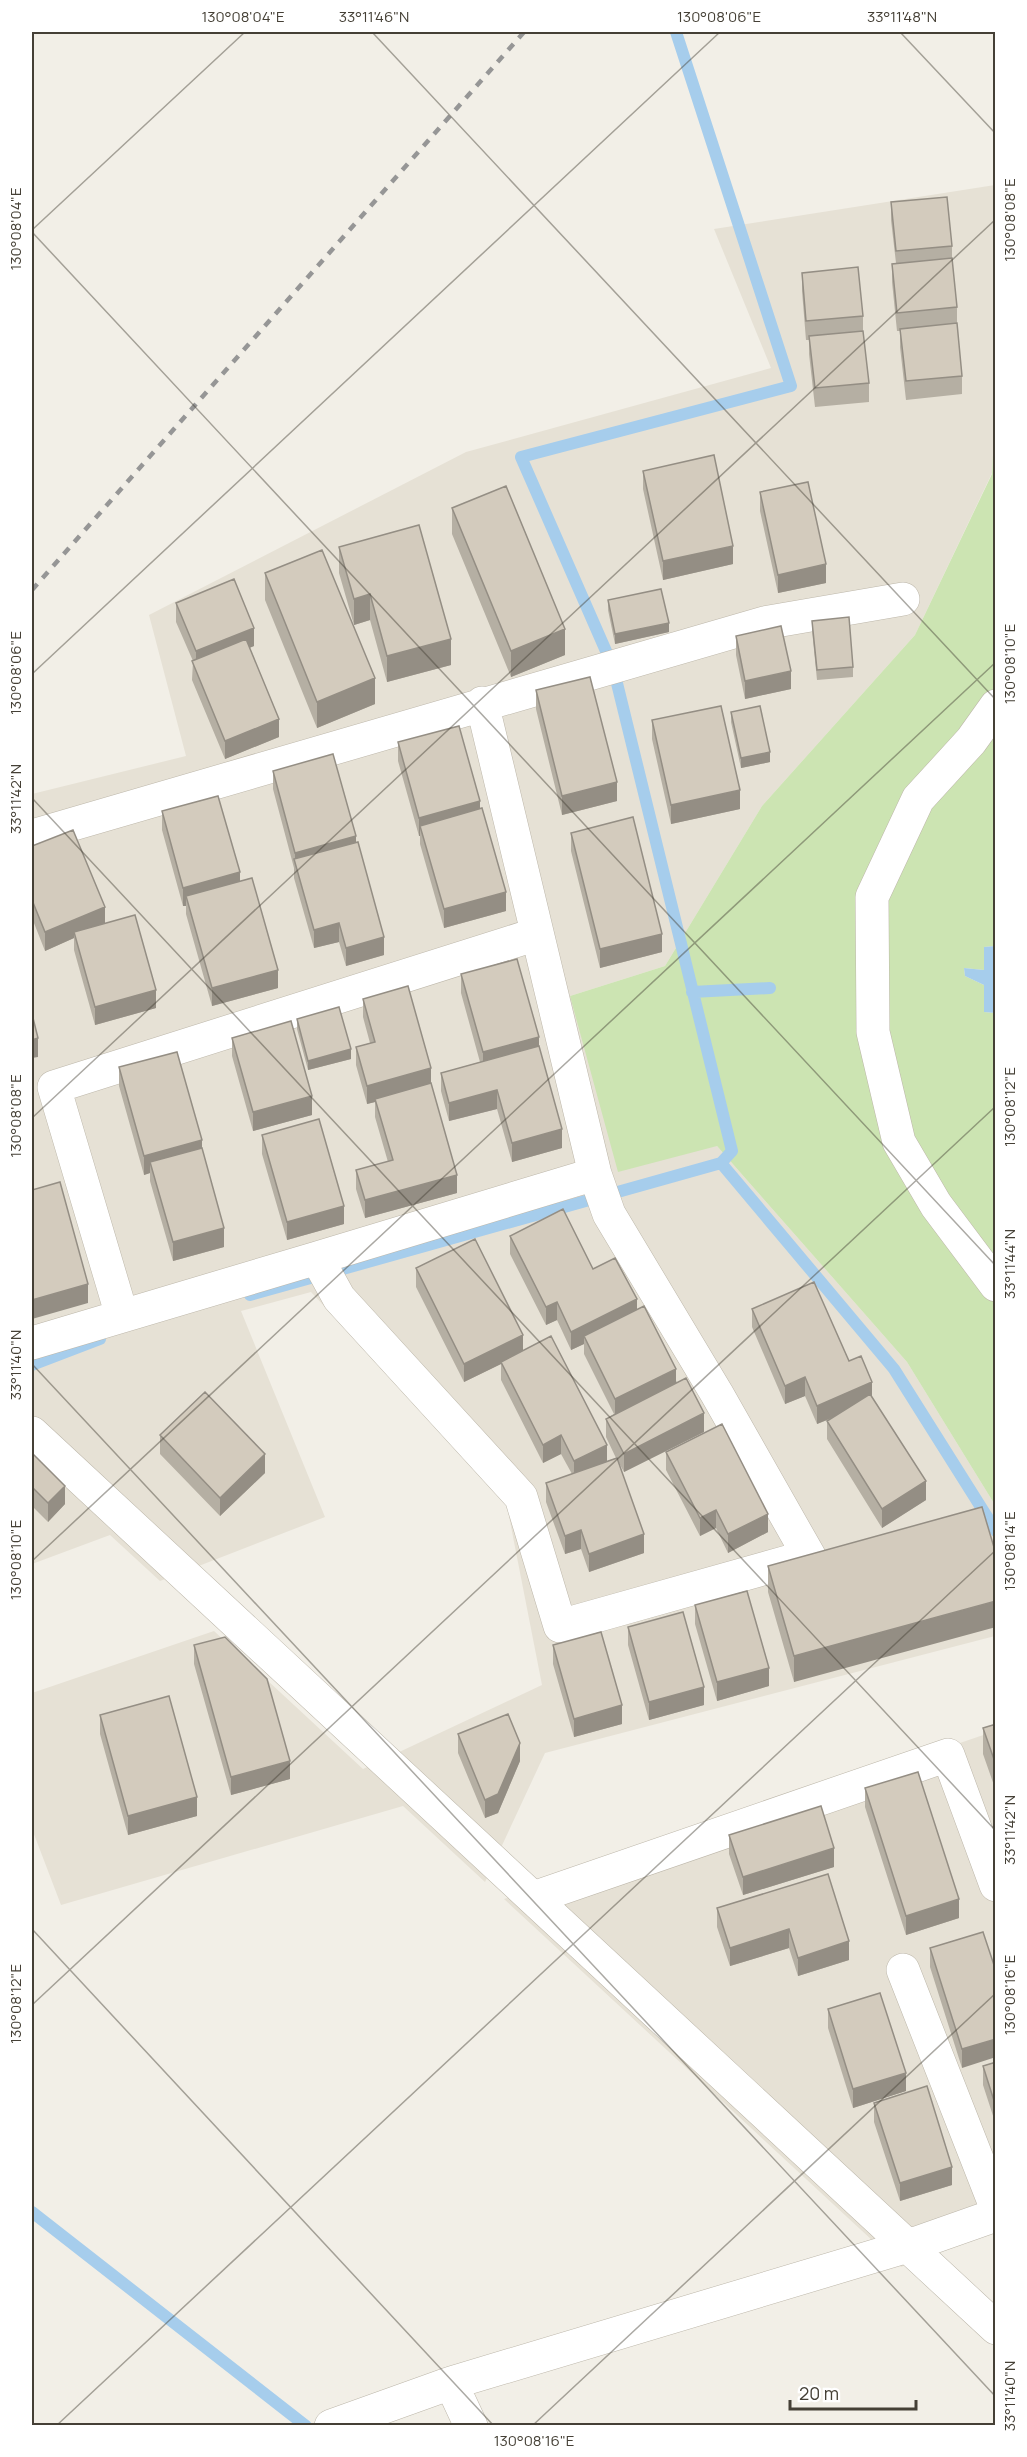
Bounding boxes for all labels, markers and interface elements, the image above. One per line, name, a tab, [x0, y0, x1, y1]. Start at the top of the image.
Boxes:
text: 130°08'04"E	[201, 6, 285, 27]
text: 33°11'46"N	[339, 6, 409, 27]
text: 130°08'06"E	[677, 6, 761, 27]
text: 33°11'48"N	[867, 6, 937, 27]
text: 130°08'08"E	[999, 178, 1020, 262]
text: 130°08'04"E	[5, 187, 26, 271]
text: 130°08'10"E	[999, 624, 1020, 704]
text: 130°08'06"E	[5, 631, 26, 715]
text: 33°11'42"N	[5, 764, 26, 834]
text: 130°08'12"E	[999, 1067, 1020, 1147]
text: 130°08'08"E	[5, 1074, 26, 1158]
text: 33°11'44"N	[999, 1229, 1020, 1299]
text: 33°11'40"N	[5, 1330, 26, 1400]
text: 130°08'14"E	[999, 1511, 1020, 1591]
text: 130°08'10"E	[5, 1520, 26, 1600]
text: 33°11'42"N	[999, 1795, 1020, 1865]
text: 130°08'16"E	[999, 1955, 1020, 2035]
text: 130°08'12"E	[5, 1964, 26, 2044]
text: 33°11'40"N	[999, 2361, 1020, 2431]
scale bar	[790, 2373, 916, 2411]
text: 20 m	[799, 2381, 839, 2405]
text: 130°08'16"E	[494, 2430, 574, 2451]

